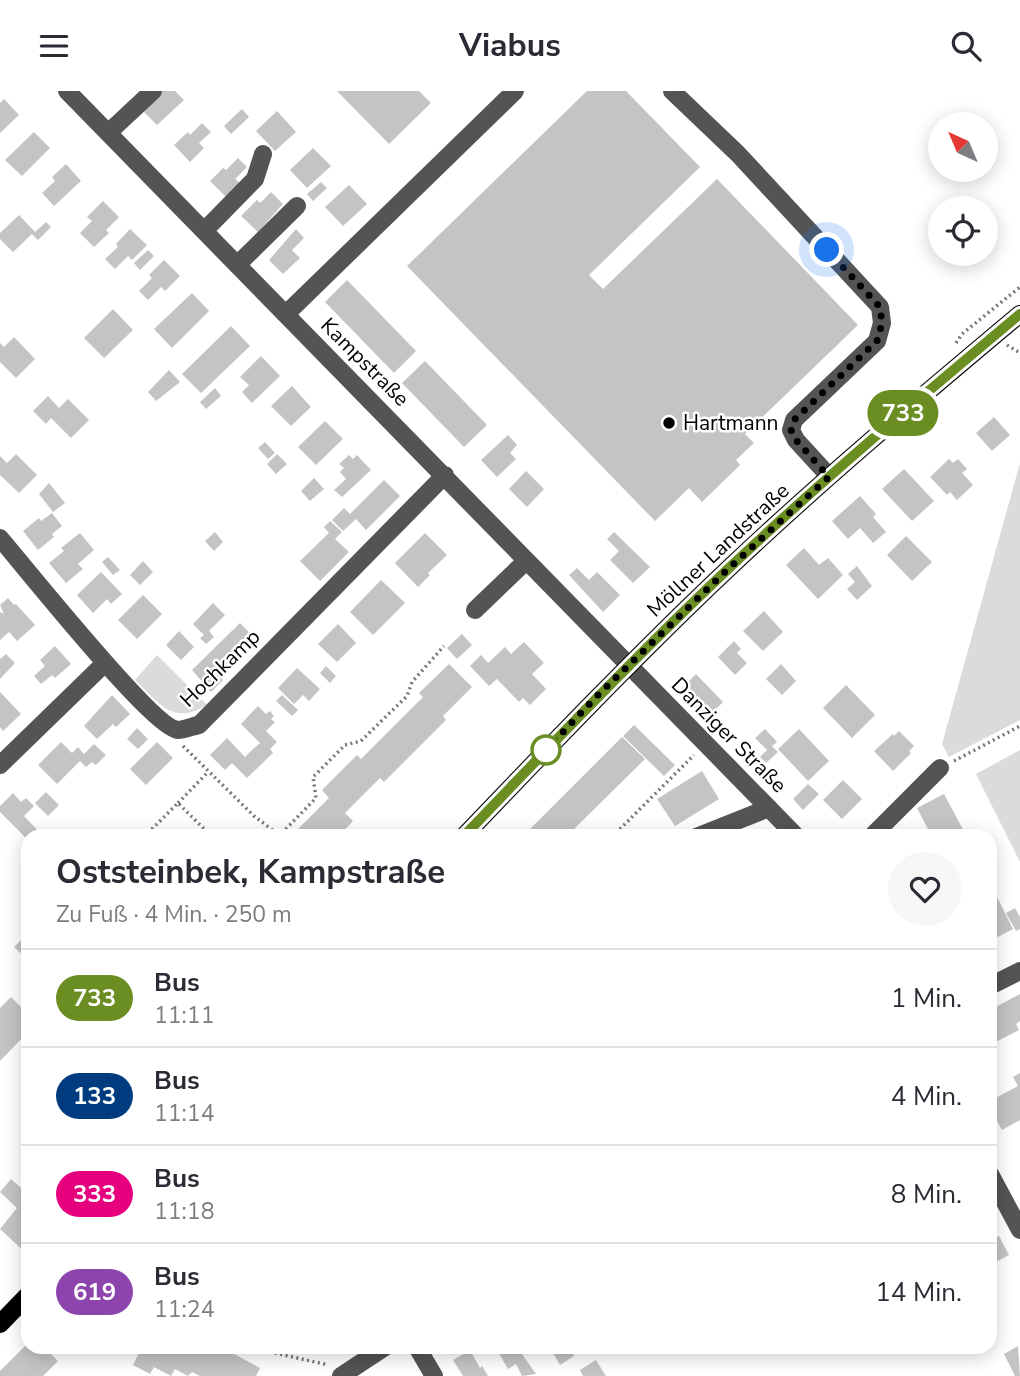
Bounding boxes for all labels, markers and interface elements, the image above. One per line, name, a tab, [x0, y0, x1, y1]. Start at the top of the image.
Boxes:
text: Viabus	[459, 24, 561, 67]
icon: menu	[35, 27, 73, 65]
icon: search	[947, 27, 985, 65]
north arrow	[928, 112, 998, 182]
map controls	[928, 112, 998, 266]
button: locate	[928, 196, 998, 266]
your location	[809, 232, 844, 267]
street label: Kampstraße	[315, 312, 415, 412]
line badge: 733	[863, 390, 943, 436]
text: 733	[881, 397, 925, 429]
place label: Hartmann	[683, 409, 779, 437]
marker: Hartmann	[661, 415, 677, 431]
street label: Möllner Landstraße	[641, 477, 795, 623]
street label: Hochkamp	[174, 623, 266, 713]
street label: Danziger Straße	[665, 671, 793, 799]
unlabelled marker	[531, 735, 561, 765]
text: Oststeinbek, Kampstraße	[56, 850, 445, 895]
button: heart	[888, 852, 962, 926]
text: Zu Fuß · 4 Min. · 250 m	[56, 899, 292, 930]
text: Bus	[154, 965, 200, 1000]
text: 1 Min.	[891, 981, 962, 1016]
text: 733	[73, 982, 116, 1014]
text: 11:11	[154, 1000, 214, 1031]
text: Bus	[154, 1063, 200, 1098]
text: 4 Min.	[891, 1079, 962, 1114]
text: 133	[73, 1080, 116, 1112]
text: 11:14	[154, 1098, 214, 1129]
text: Bus	[154, 1161, 200, 1196]
text: 8 Min.	[891, 1177, 962, 1212]
text: 333	[73, 1178, 116, 1210]
text: 11:18	[154, 1196, 214, 1227]
text: Bus	[154, 1259, 200, 1294]
text: 14 Min.	[875, 1275, 962, 1310]
text: 619	[73, 1276, 116, 1308]
text: 11:24	[154, 1294, 214, 1325]

